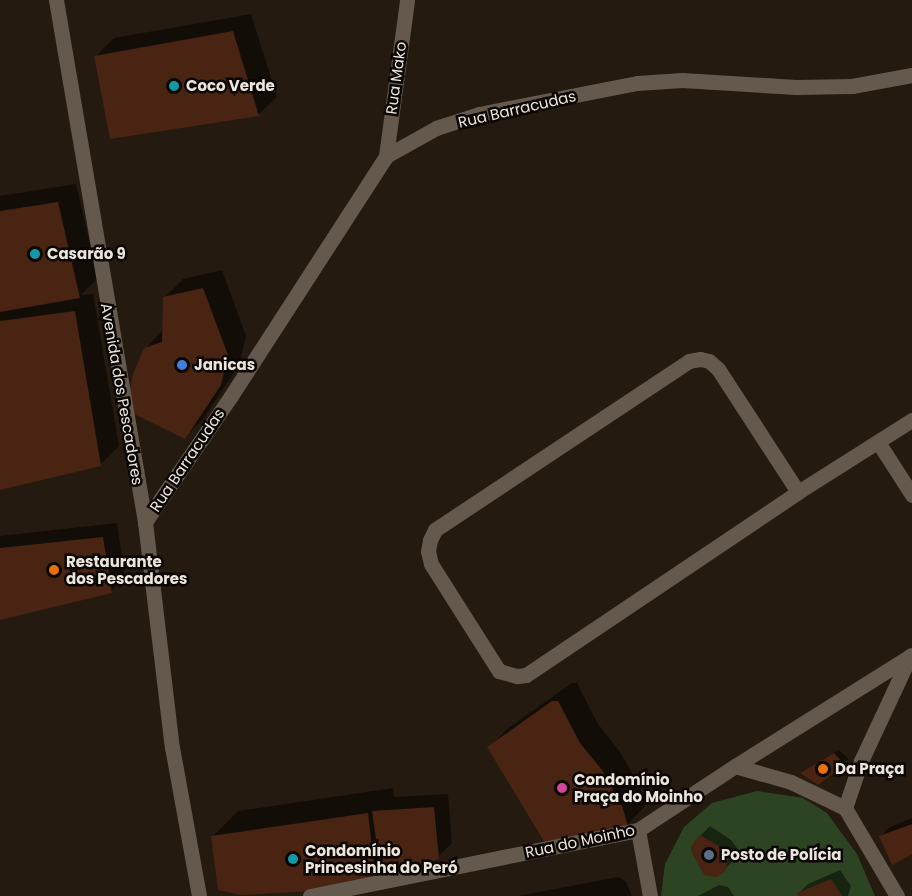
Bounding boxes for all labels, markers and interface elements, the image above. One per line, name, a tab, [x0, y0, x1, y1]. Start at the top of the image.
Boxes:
street label: Rua Mako	[382, 40, 410, 116]
place label: Coco Verde	[186, 77, 275, 95]
marker: Coco Verde	[167, 79, 181, 93]
street label: Rua Barracudas	[456, 87, 578, 131]
place label: Casarão 9	[47, 245, 126, 263]
marker: Casarão 9	[28, 247, 42, 261]
street label: Avenida dos Pescadores	[97, 302, 147, 486]
place label: Janicas	[194, 356, 255, 374]
marker: Janicas	[175, 358, 189, 372]
street label: Rua Barracudas	[146, 405, 228, 515]
place label: Restaurante dos Pescadores	[66, 552, 187, 587]
marker: Restaurante dos Pescadores	[47, 563, 61, 577]
place label: Da Praça	[835, 760, 904, 778]
marker: Da Praça	[816, 762, 830, 776]
place label: Condomínio Praça do Moinho	[574, 770, 703, 805]
marker: Condomínio Praça do Moinho	[555, 781, 569, 795]
street label: Rua do Moinho	[524, 821, 636, 861]
place label: Condomínio Princesinha do Peró	[305, 841, 458, 876]
place label: Posto de Polícia	[721, 846, 842, 864]
marker: Posto de Polícia	[702, 848, 716, 862]
marker: Condomínio Princesinha do Peró	[286, 852, 300, 866]

